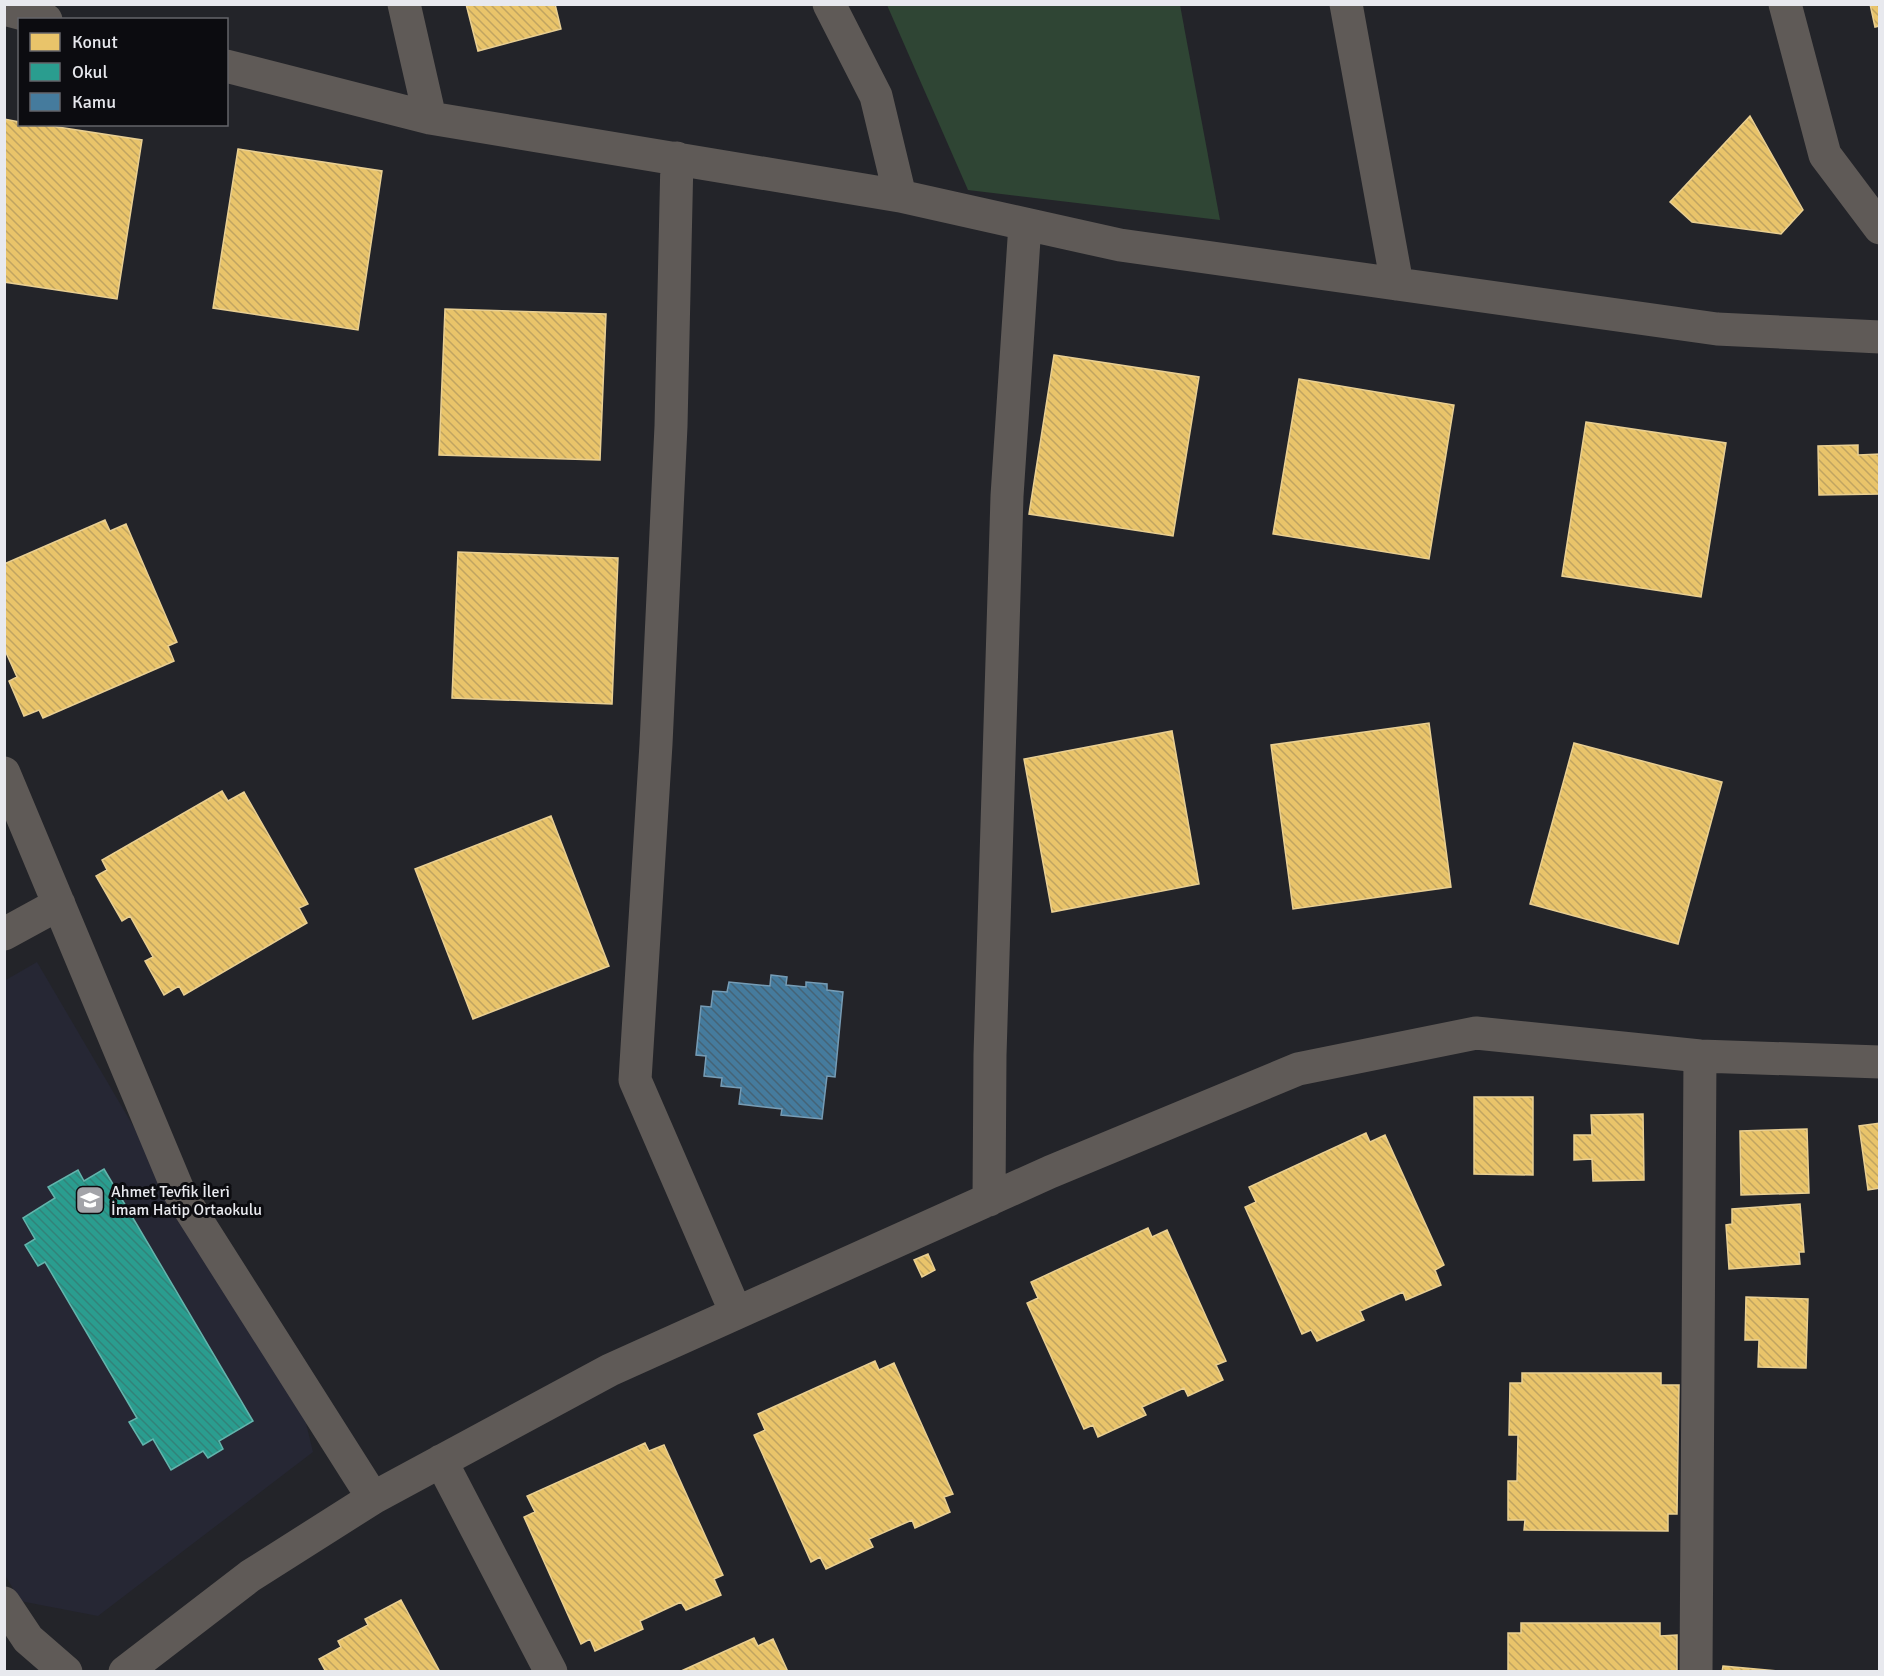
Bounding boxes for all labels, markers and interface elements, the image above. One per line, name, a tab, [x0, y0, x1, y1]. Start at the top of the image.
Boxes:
legend	[18, 18, 228, 126]
text: Konut	[72, 31, 118, 53]
text: Okul	[72, 61, 108, 83]
text: Kamu	[72, 91, 116, 113]
place label: Ahmet Tevfik İleri İmam Hatip Ortaokulu	[111, 1182, 262, 1220]
school or university icon: Ahmet Tevfik İleri İmam Hatip Ortaokulu	[74, 1184, 106, 1216]

